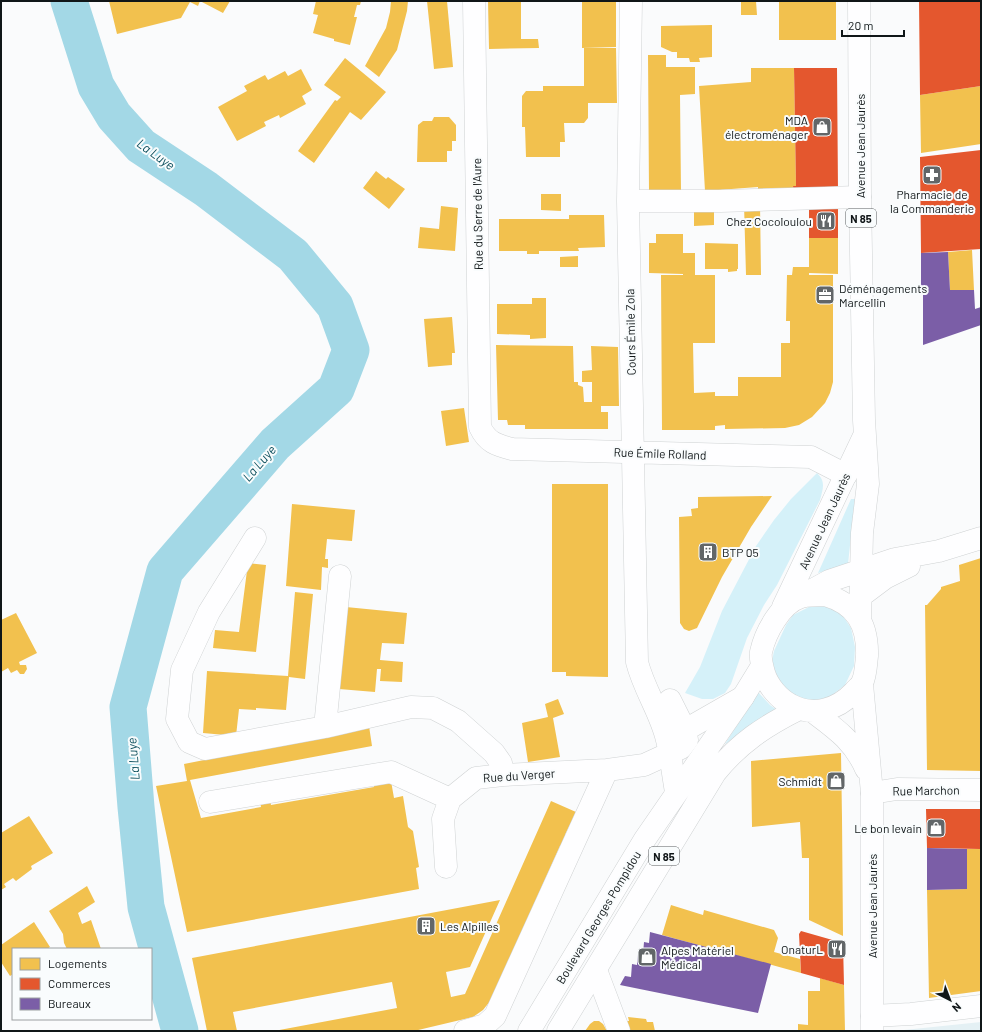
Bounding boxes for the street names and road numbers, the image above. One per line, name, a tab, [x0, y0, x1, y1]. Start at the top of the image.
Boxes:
street label: Avenue Jean Jaurès	[853, 93, 867, 198]
street label: Rue du Serre de l'Aure	[469, 158, 485, 270]
road number: N 85	[846, 209, 876, 227]
street label: Cours Émile Zola	[622, 289, 638, 375]
street label: Rue Émile Rolland	[613, 444, 707, 462]
street label: Avenue Jean Jaurès	[796, 470, 853, 571]
street label: Rue du Verger	[482, 765, 556, 785]
street label: Rue Marchon	[892, 782, 960, 798]
road number: N 85	[649, 847, 679, 865]
street label: Boulevard Georges Pompidou	[553, 848, 643, 986]
street label: Avenue Jean Jaurès	[865, 853, 879, 958]

